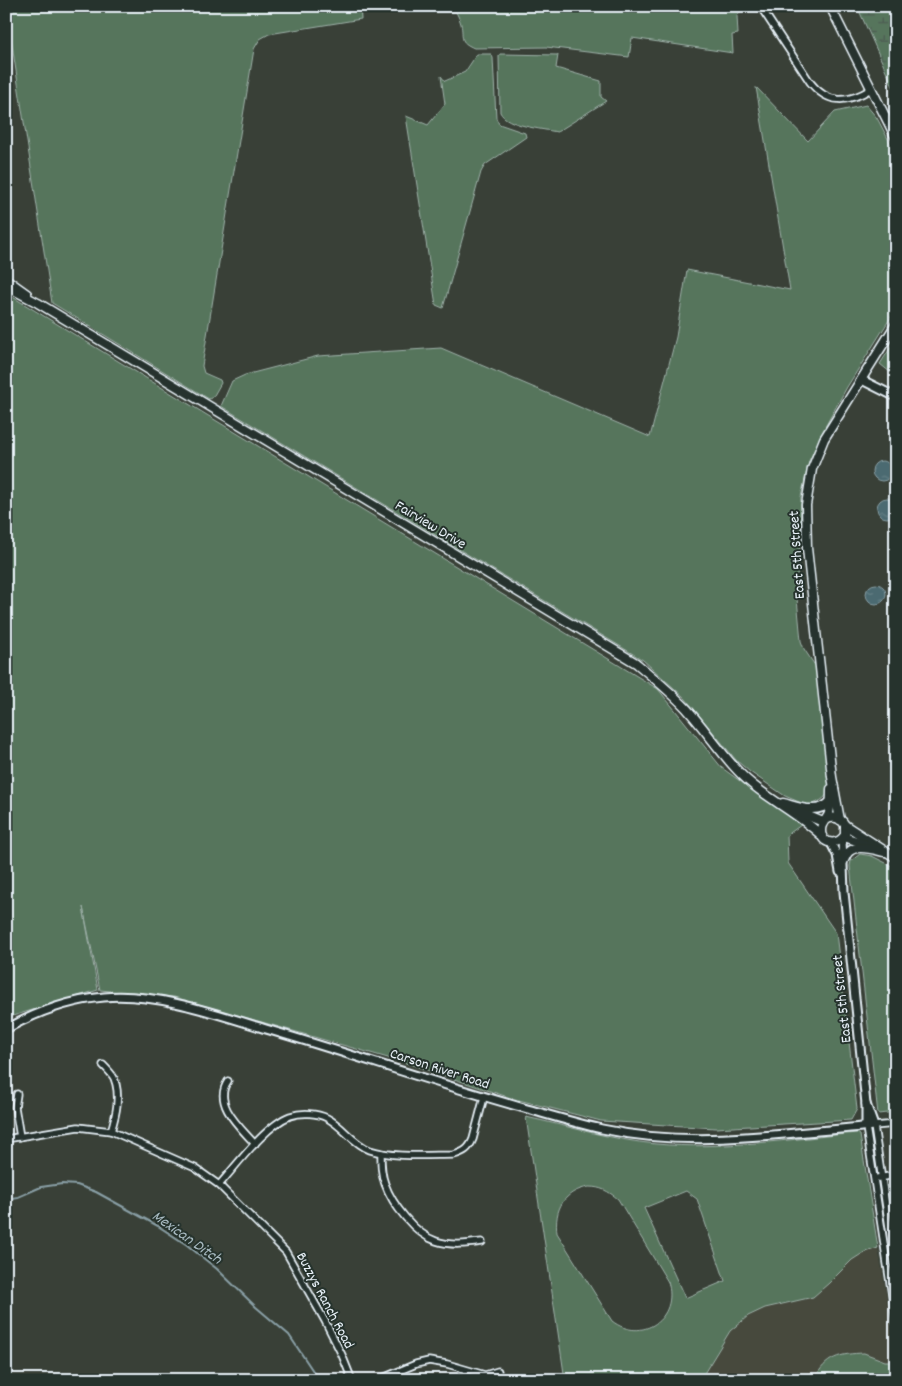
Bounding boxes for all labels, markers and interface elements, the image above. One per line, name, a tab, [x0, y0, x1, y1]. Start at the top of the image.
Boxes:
street label: Fairview Drive	[390, 496, 470, 556]
street label: East 5th Street	[784, 510, 812, 600]
street label: East 5th Street	[827, 953, 859, 1044]
street label: Carson River Road	[387, 1043, 492, 1096]
water label: Mexican Ditch	[147, 1205, 227, 1271]
street label: Buzzys Ranch Road	[290, 1249, 359, 1353]

